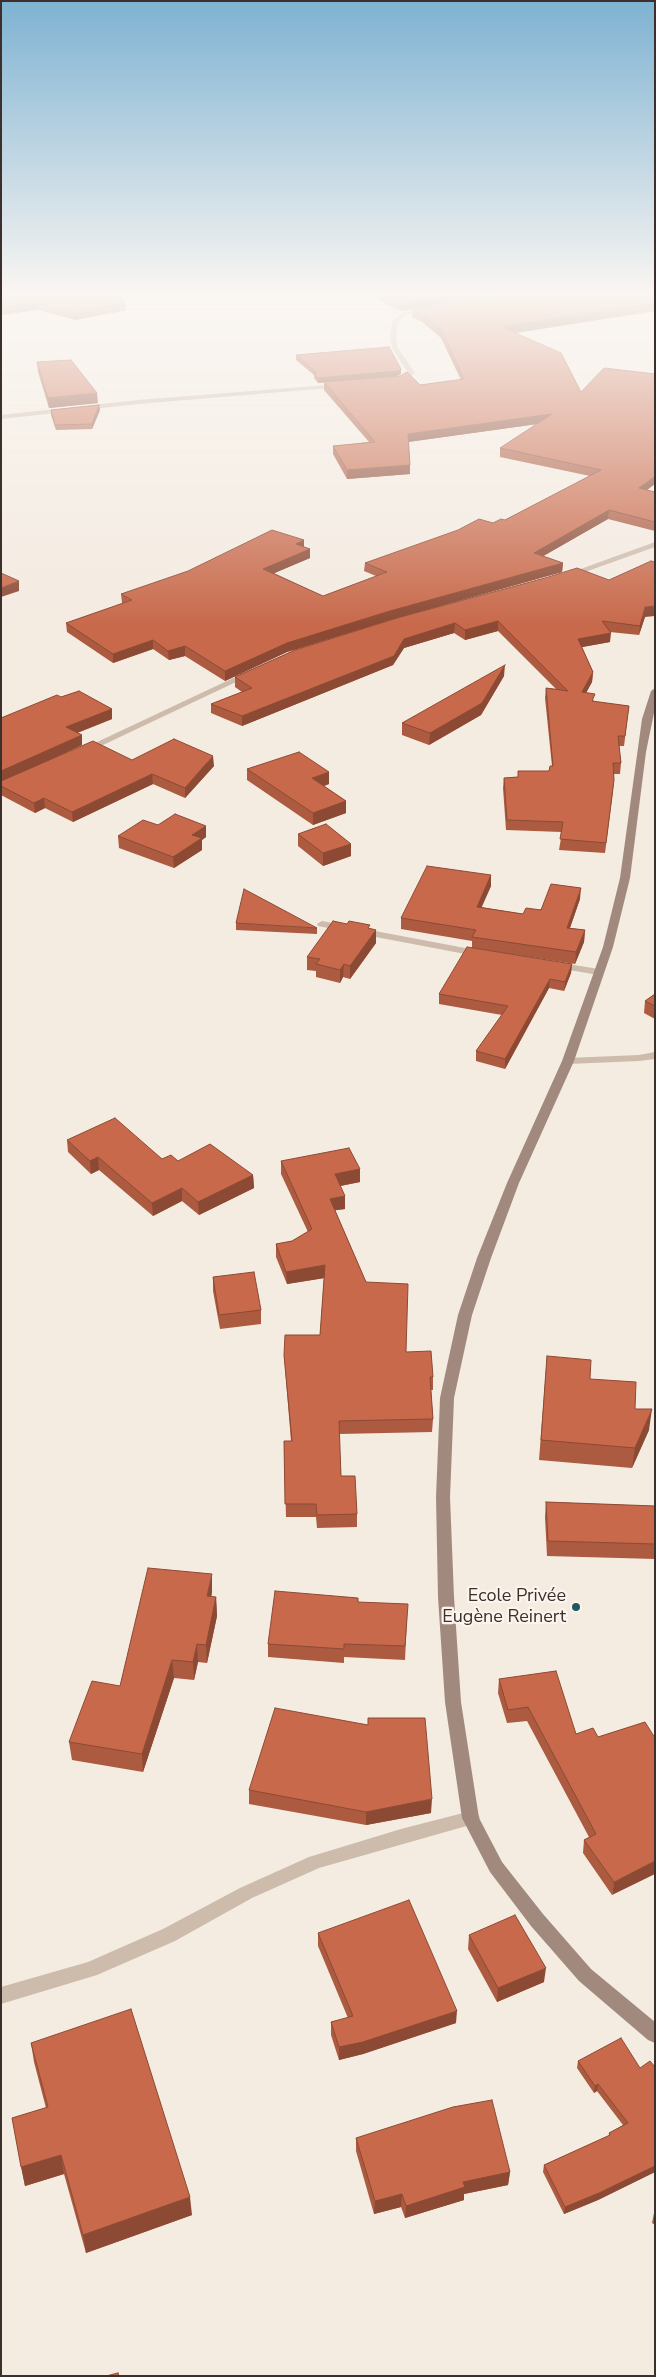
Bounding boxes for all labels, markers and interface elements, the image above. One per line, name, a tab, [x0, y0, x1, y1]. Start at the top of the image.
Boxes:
place label: Ecole Privée Eugène Reinert	[442, 1586, 566, 1628]
marker: Ecole Privée Eugène Reinert	[570, 1601, 582, 1613]

